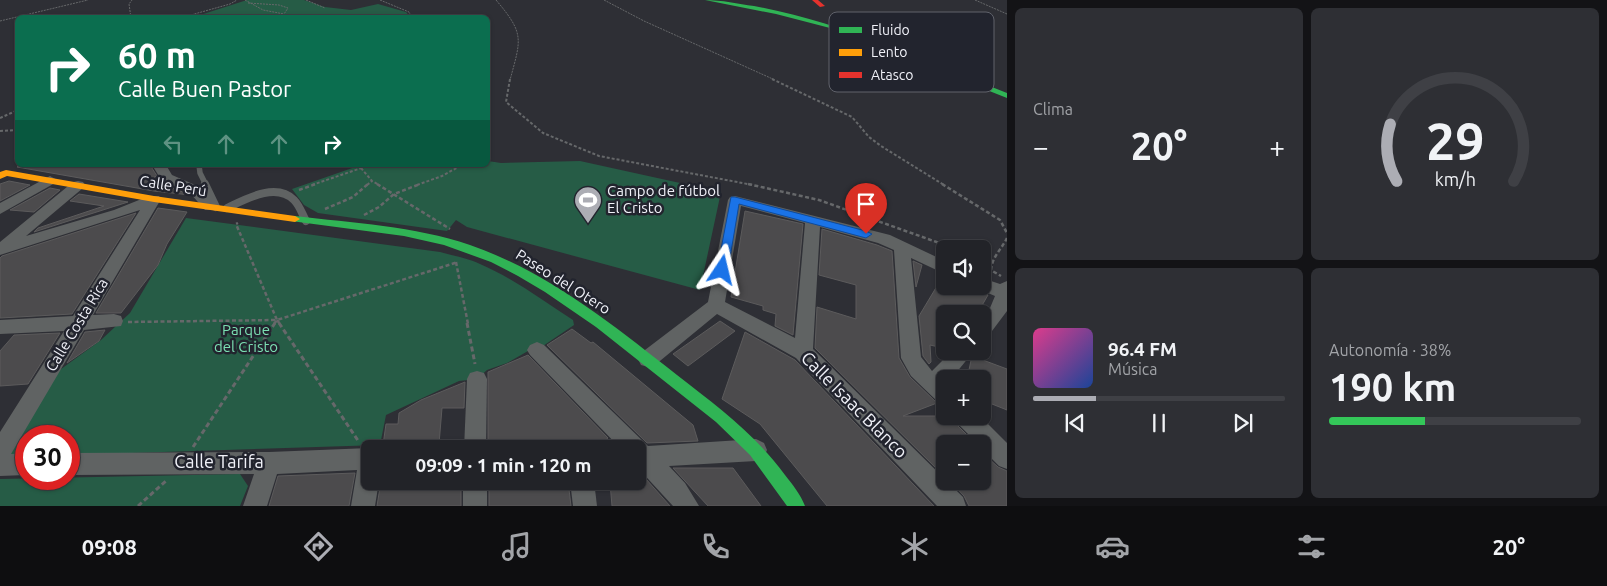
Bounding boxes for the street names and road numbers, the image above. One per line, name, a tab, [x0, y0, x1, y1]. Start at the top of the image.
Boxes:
street label: Calle Perú	[138, 172, 208, 199]
street label: Paseo del Otero	[513, 246, 614, 317]
street label: Calle Costa Rica	[42, 275, 111, 374]
street label: Calle Isaac Blanco	[798, 347, 912, 461]
street label: Calle Tarifa	[174, 451, 264, 471]

